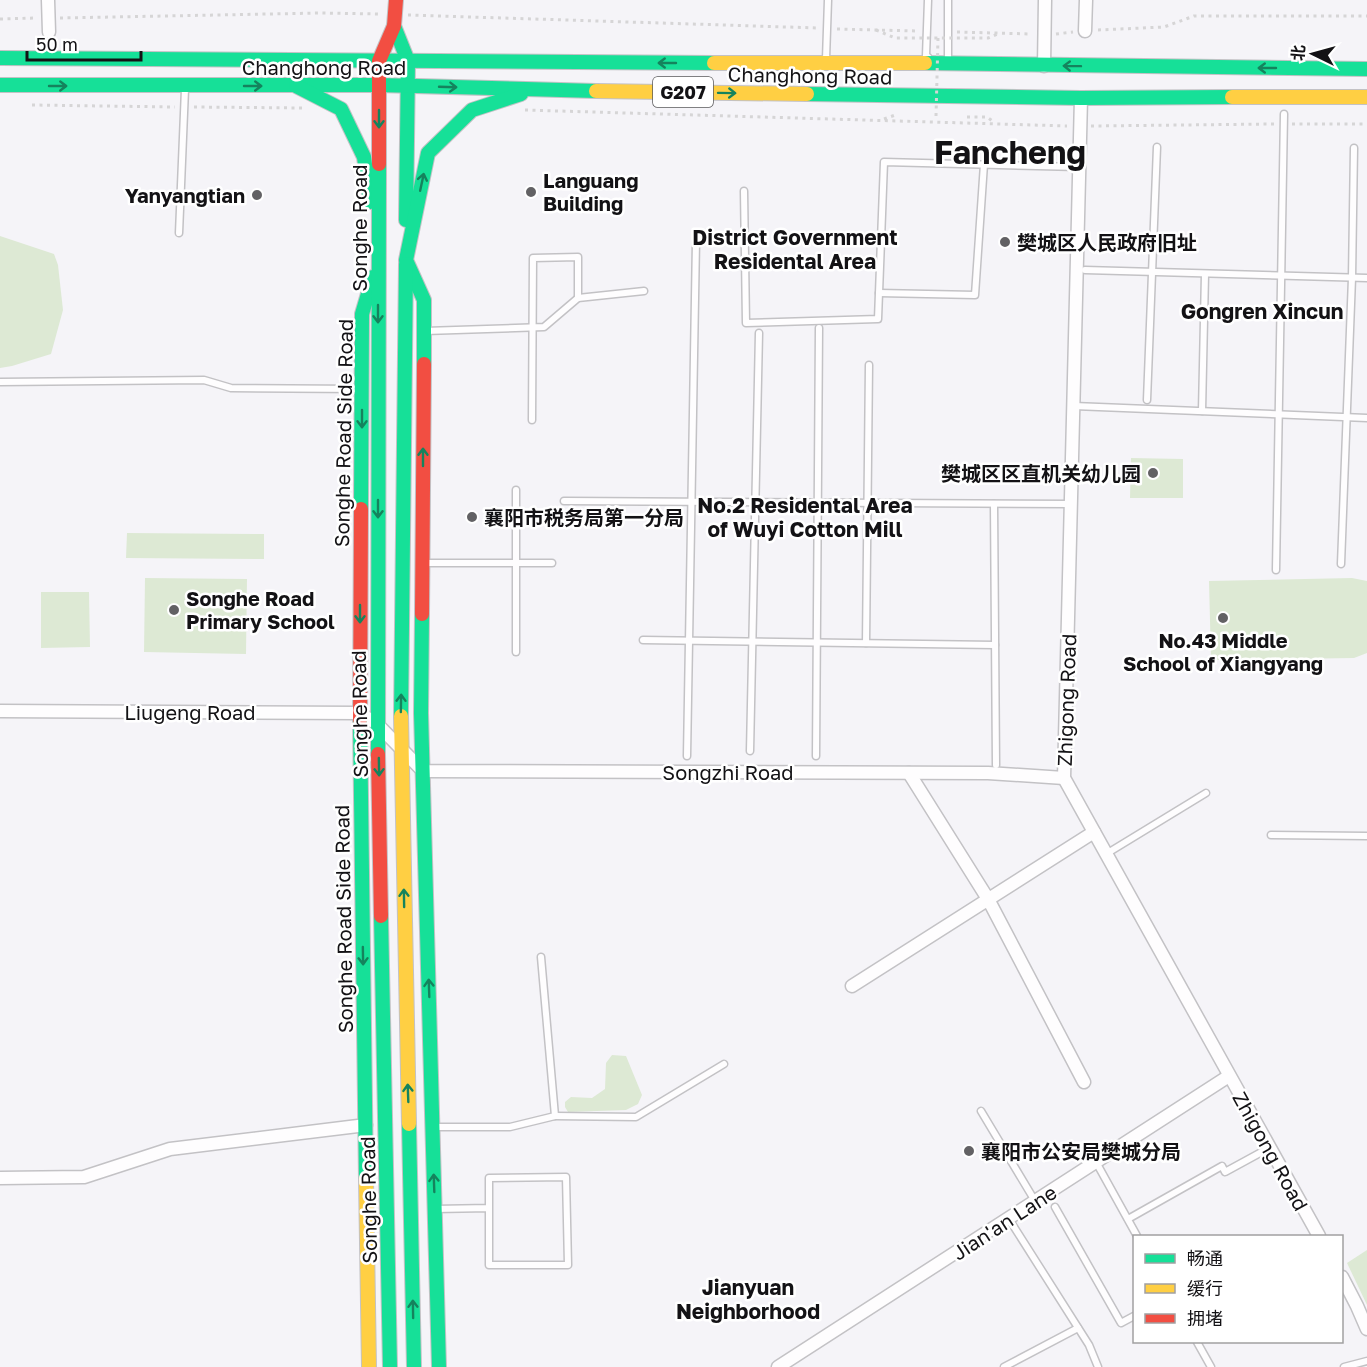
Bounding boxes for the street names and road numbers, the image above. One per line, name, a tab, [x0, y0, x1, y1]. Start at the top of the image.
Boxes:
street label: Changhong Road	[242, 55, 406, 79]
street label: Changhong Road	[727, 62, 893, 88]
road number: G207	[653, 77, 713, 107]
street label: Songhe Road	[347, 164, 371, 292]
street label: Songhe Road Side Road	[329, 319, 357, 547]
street label: Zhigong Road	[1052, 633, 1080, 767]
street label: Songhe Road	[346, 650, 372, 778]
street label: Liugeng Road	[124, 700, 256, 724]
street label: Songzhi Road	[662, 760, 794, 784]
street label: Songhe Road Side Road	[329, 805, 357, 1033]
street label: Zhigong Road	[1228, 1087, 1314, 1215]
street label: Songhe Road	[355, 1136, 381, 1264]
street label: Jian'an Lane	[947, 1179, 1061, 1265]

